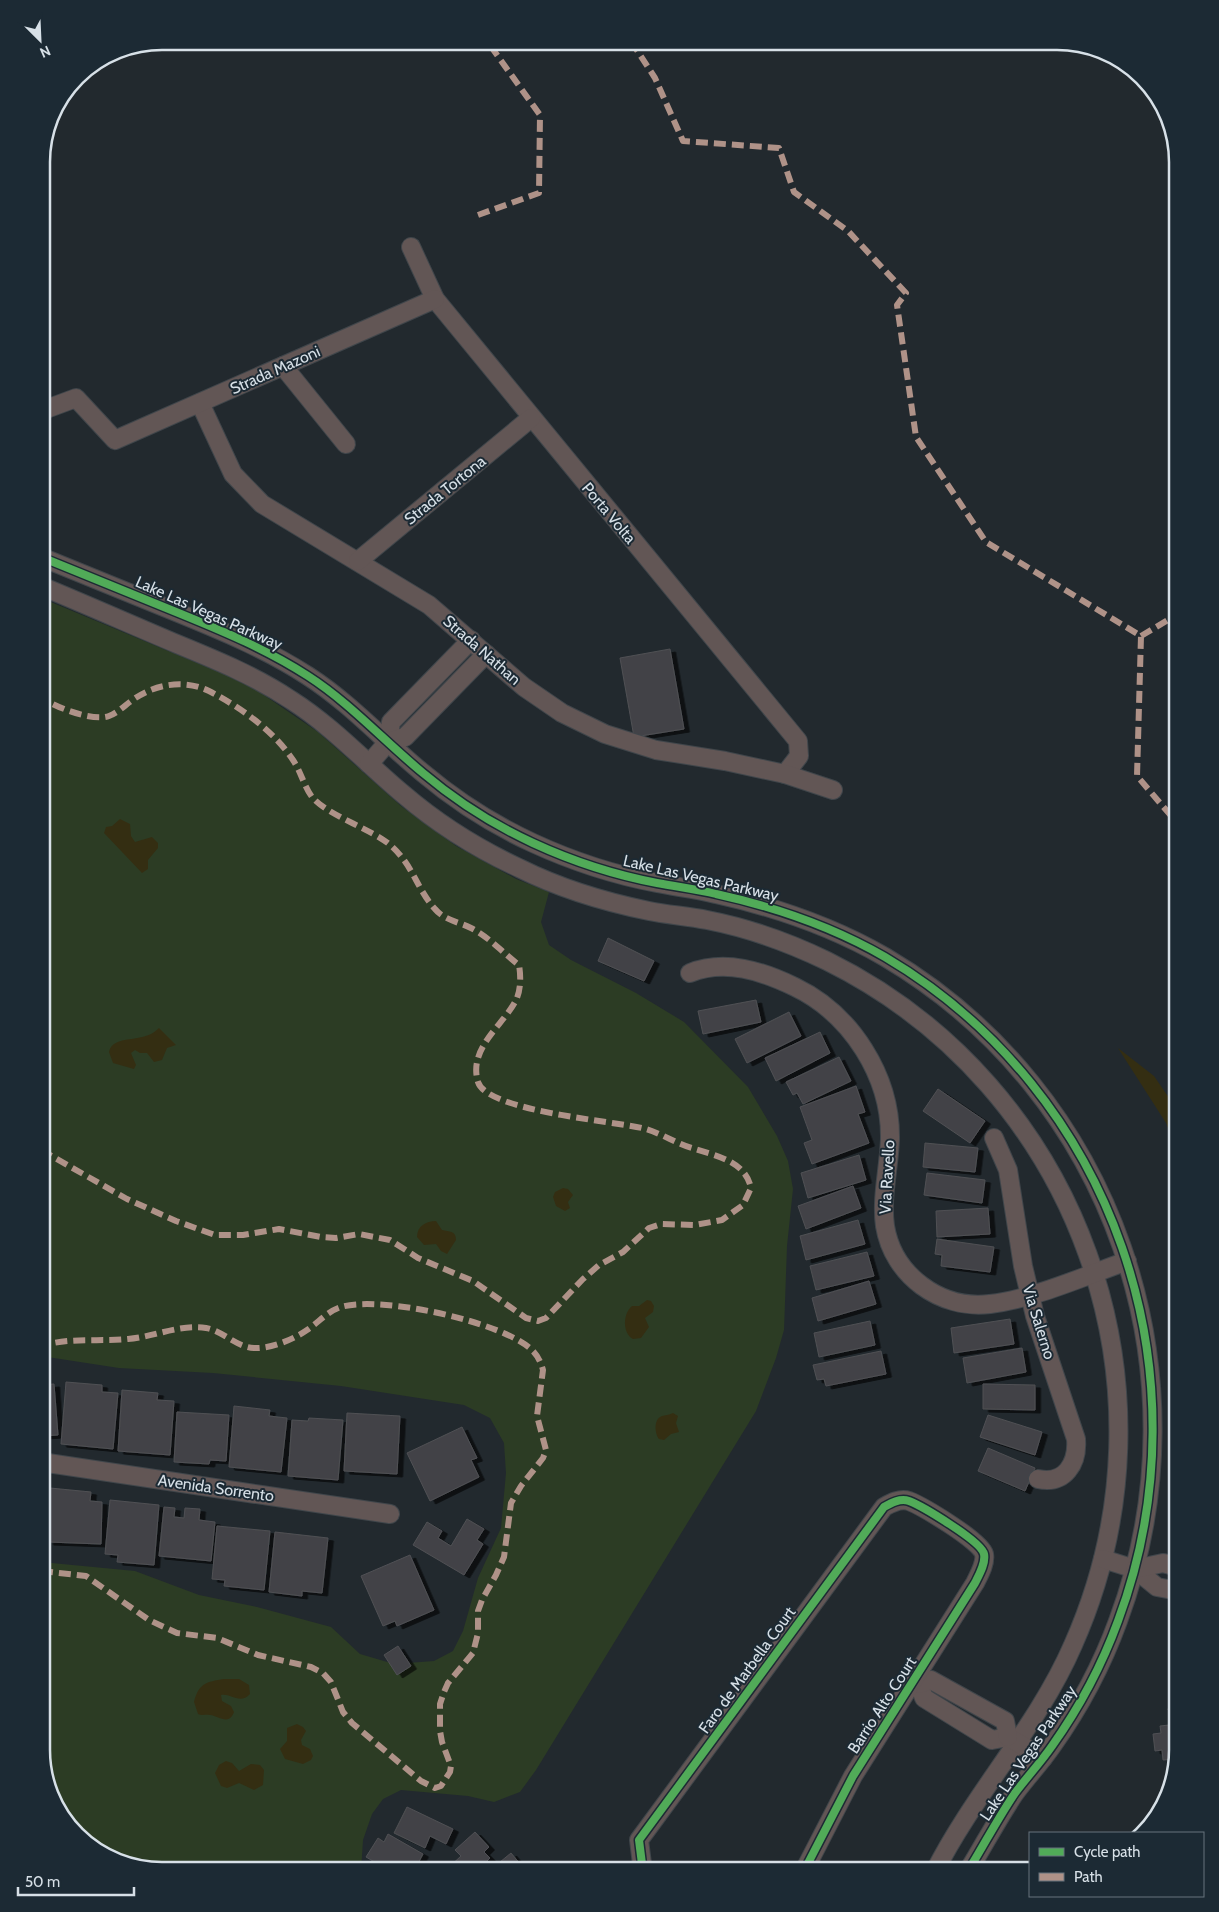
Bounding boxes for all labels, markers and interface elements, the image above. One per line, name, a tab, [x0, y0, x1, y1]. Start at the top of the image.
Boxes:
north arrow	[15, 15, 65, 65]
text: N	[37, 42, 53, 62]
street label: Strada Mazoni	[227, 342, 323, 398]
street label: Strada Tortona	[400, 451, 490, 529]
street label: Porta Volta	[578, 479, 640, 548]
street label: Lake Las Vegas Parkway	[133, 572, 285, 654]
street label: Strada Nathan	[439, 611, 525, 689]
street label: Lake Las Vegas Parkway	[621, 851, 781, 905]
street label: Via Ravello	[876, 1139, 898, 1215]
street label: Via Salerno	[1019, 1282, 1059, 1362]
street label: Avenida Sorrento	[157, 1470, 275, 1506]
street label: Faro de Marbella Court	[695, 1602, 800, 1737]
street label: Barrio Alto Court	[844, 1653, 921, 1757]
street label: Lake Las Vegas Parkway	[976, 1682, 1080, 1824]
legend	[1029, 1832, 1204, 1897]
text: Cycle path	[1074, 1843, 1140, 1861]
scale bar	[18, 1864, 134, 1896]
text: Path	[1074, 1868, 1103, 1886]
text: 50 m	[25, 1873, 60, 1891]

